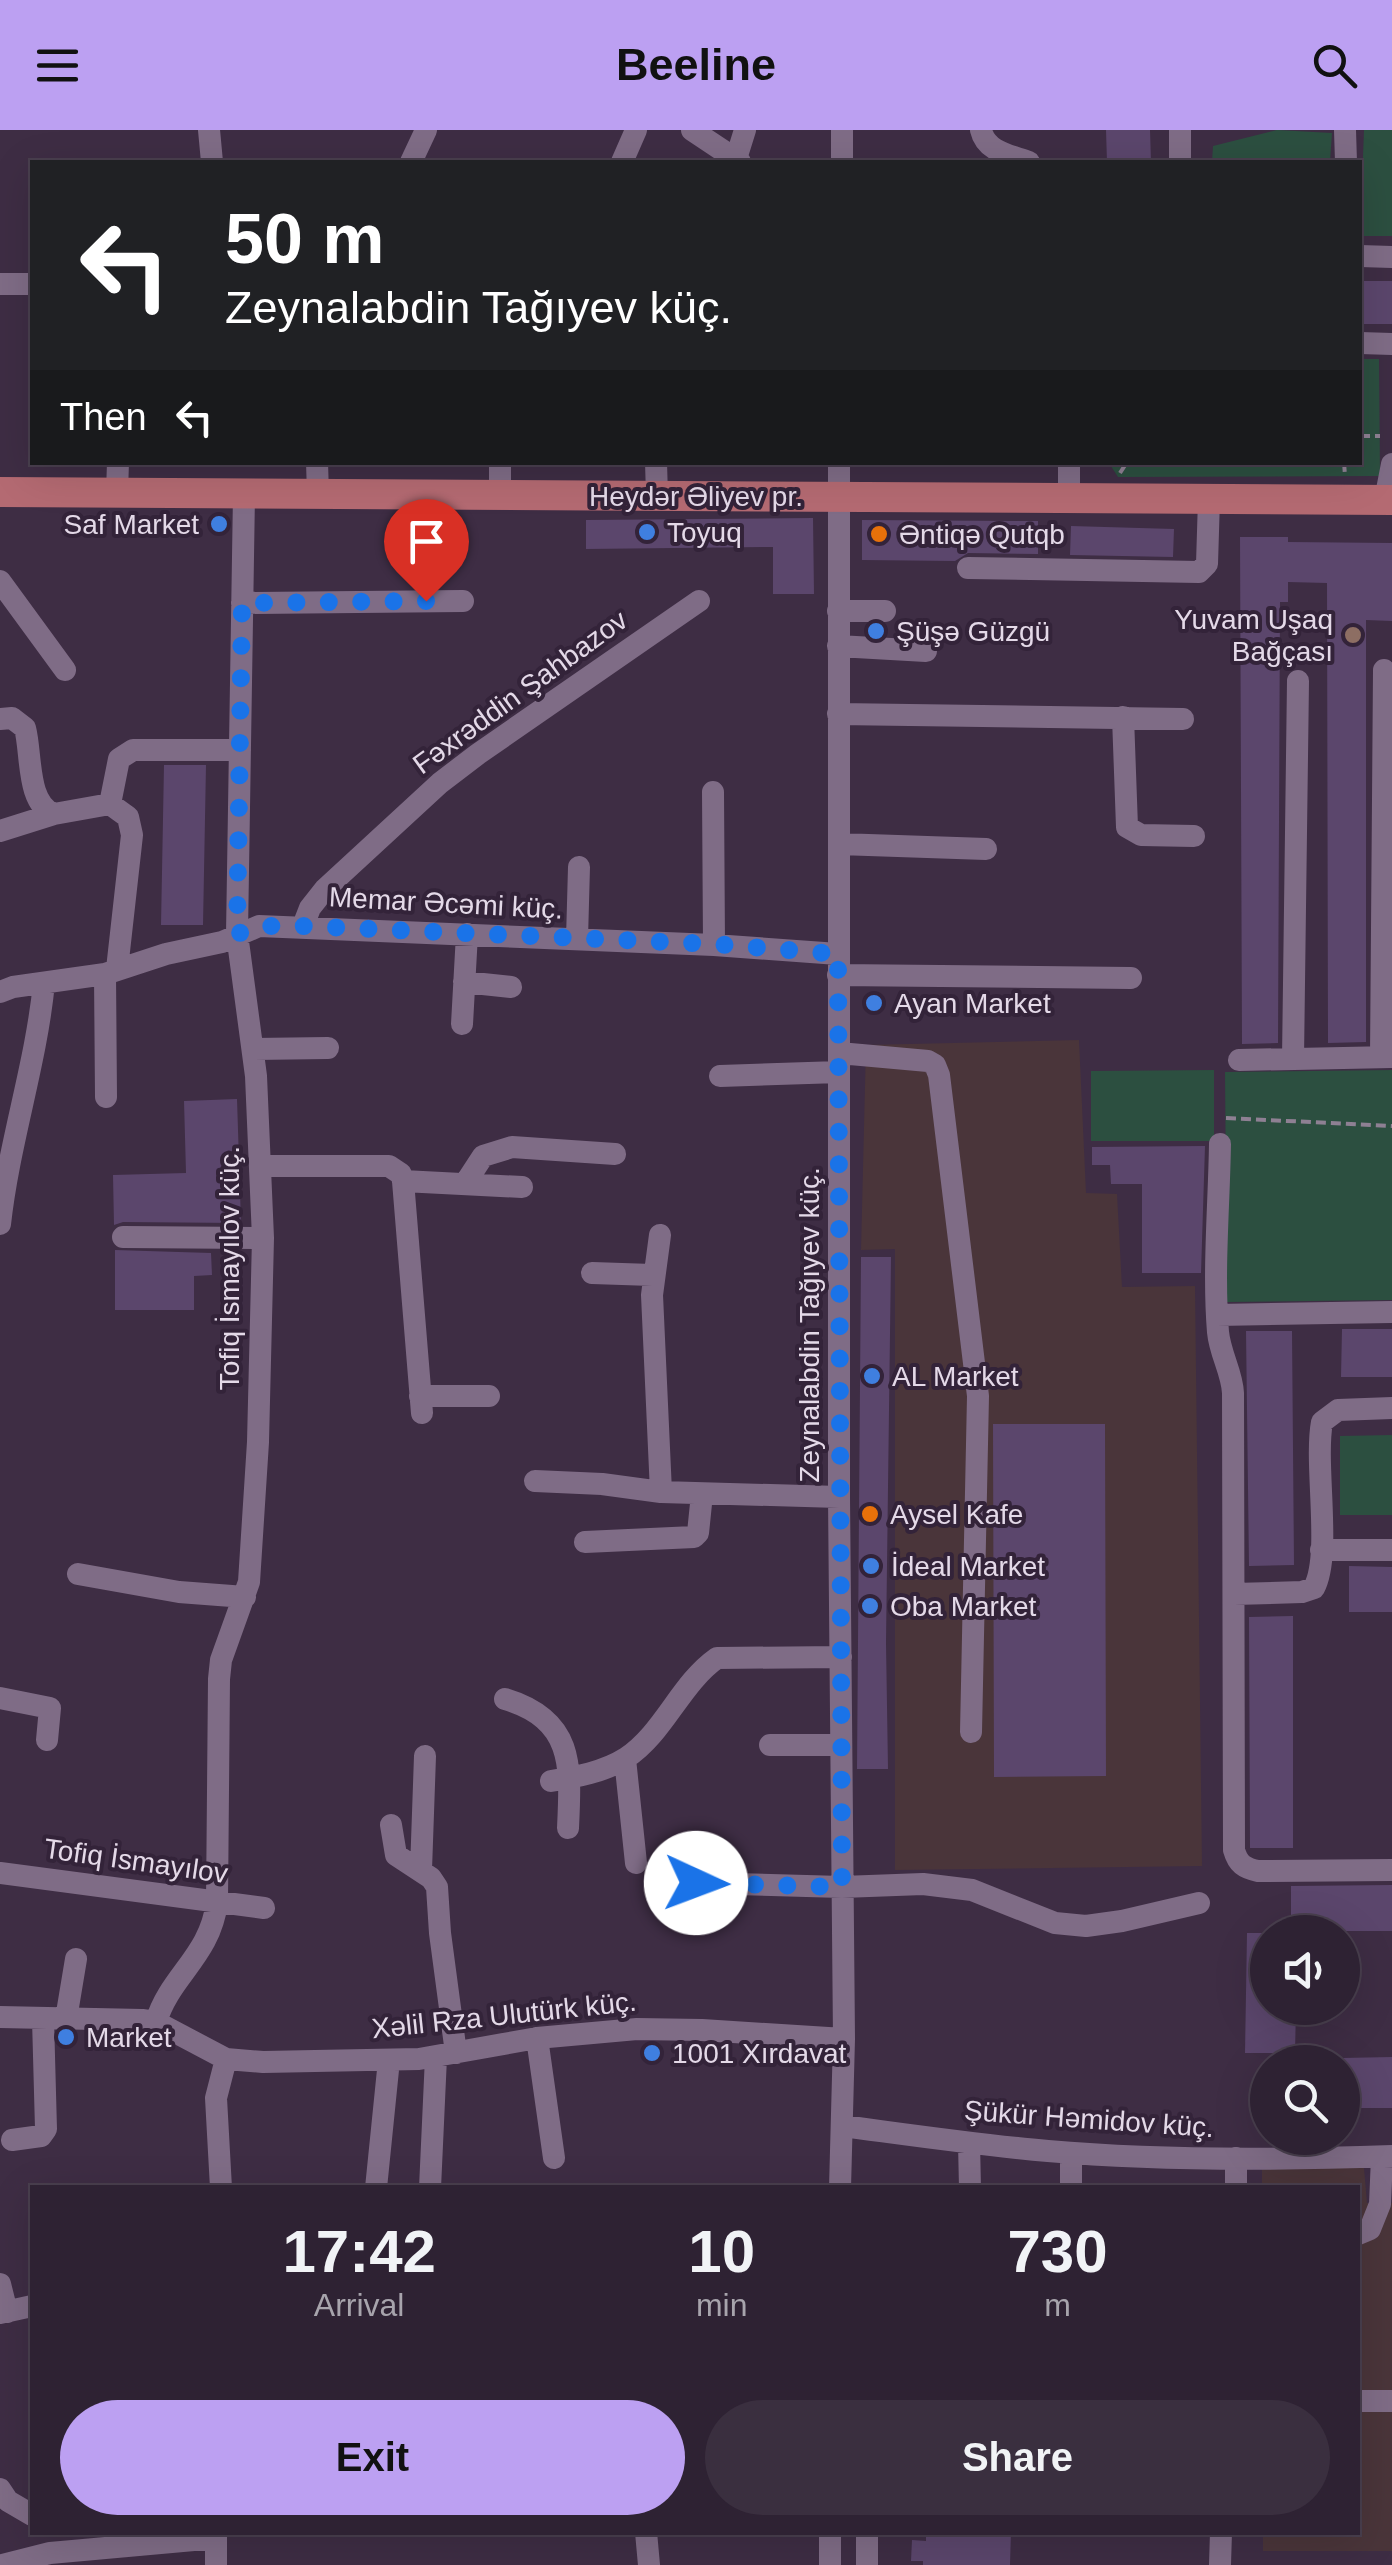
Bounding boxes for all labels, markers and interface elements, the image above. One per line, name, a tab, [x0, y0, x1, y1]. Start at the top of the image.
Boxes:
icon: menu	[30, 38, 85, 93]
icon: search	[1307, 38, 1362, 93]
text: Beeline	[616, 39, 776, 90]
icon: left	[60, 200, 190, 330]
text: 50 m	[225, 200, 385, 278]
text: Zeynalabdin Tağıyev küç.	[225, 282, 732, 333]
icon: left	[167, 390, 222, 445]
text: Then	[60, 396, 147, 438]
street label: Heydər Əliyev pr.	[589, 481, 803, 512]
pin	[384, 499, 469, 602]
place label: Saf Market	[64, 509, 199, 540]
marker: Saf Market	[208, 513, 230, 535]
icon: arrive	[399, 514, 454, 569]
place label: Toyuq	[667, 517, 742, 548]
place label: Əntiqə Qutqb	[899, 519, 1065, 550]
marker: Toyuq	[636, 521, 658, 543]
marker: Əntiqə Qutqb	[868, 523, 890, 545]
street label: Fəxrəddin Şahbazov	[407, 604, 633, 780]
place label: Yuvam Uşaq Bağçası	[1174, 604, 1333, 667]
place label: Şüşə Güzgü	[896, 616, 1050, 647]
marker: Şüşə Güzgü	[865, 620, 887, 642]
marker: Yuvam Uşaq Bağçası	[1342, 624, 1364, 646]
street label: Memar Əcəmi küç.	[328, 881, 564, 925]
place label: Ayan Market	[894, 988, 1051, 1019]
marker: Ayan Market	[863, 992, 885, 1014]
street label: Tofiq İsmayılov küç.	[214, 1146, 245, 1390]
street label: Zeynalabdin Tağıyev küç.	[794, 1167, 825, 1483]
place label: AL Market	[892, 1361, 1019, 1392]
marker: AL Market	[861, 1365, 883, 1387]
place label: Aysel Kafe	[890, 1499, 1023, 1530]
marker: Aysel Kafe	[859, 1503, 881, 1525]
place label: İdeal Market	[891, 1551, 1045, 1582]
marker: İdeal Market	[860, 1555, 882, 1577]
place label: Oba Market	[890, 1591, 1036, 1622]
marker: Oba Market	[859, 1595, 881, 1617]
position arrow	[644, 1831, 748, 1935]
street label: Tofiq İsmayılov	[42, 1833, 230, 1889]
map controls	[1250, 1915, 1360, 2155]
button: sound	[1250, 1915, 1360, 2025]
street label: Xəlil Rza Ulutürk küç.	[370, 1986, 638, 2044]
place label: Market	[86, 2022, 172, 2053]
marker: Market	[55, 2026, 77, 2048]
place label: 1001 Xırdavat	[672, 2038, 847, 2069]
marker: 1001 Xırdavat	[641, 2042, 663, 2064]
button: search	[1250, 2045, 1360, 2155]
street label: Şükür Həmidov küç.	[963, 2095, 1215, 2143]
text: 17:42	[282, 2218, 436, 2285]
text: 10	[688, 2218, 755, 2285]
text: 730	[1007, 2218, 1108, 2285]
text: Arrival	[314, 2287, 404, 2323]
text: min	[696, 2287, 747, 2323]
text: m	[1044, 2287, 1071, 2323]
button: Exit	[60, 2400, 685, 2515]
button: Share	[705, 2400, 1330, 2515]

